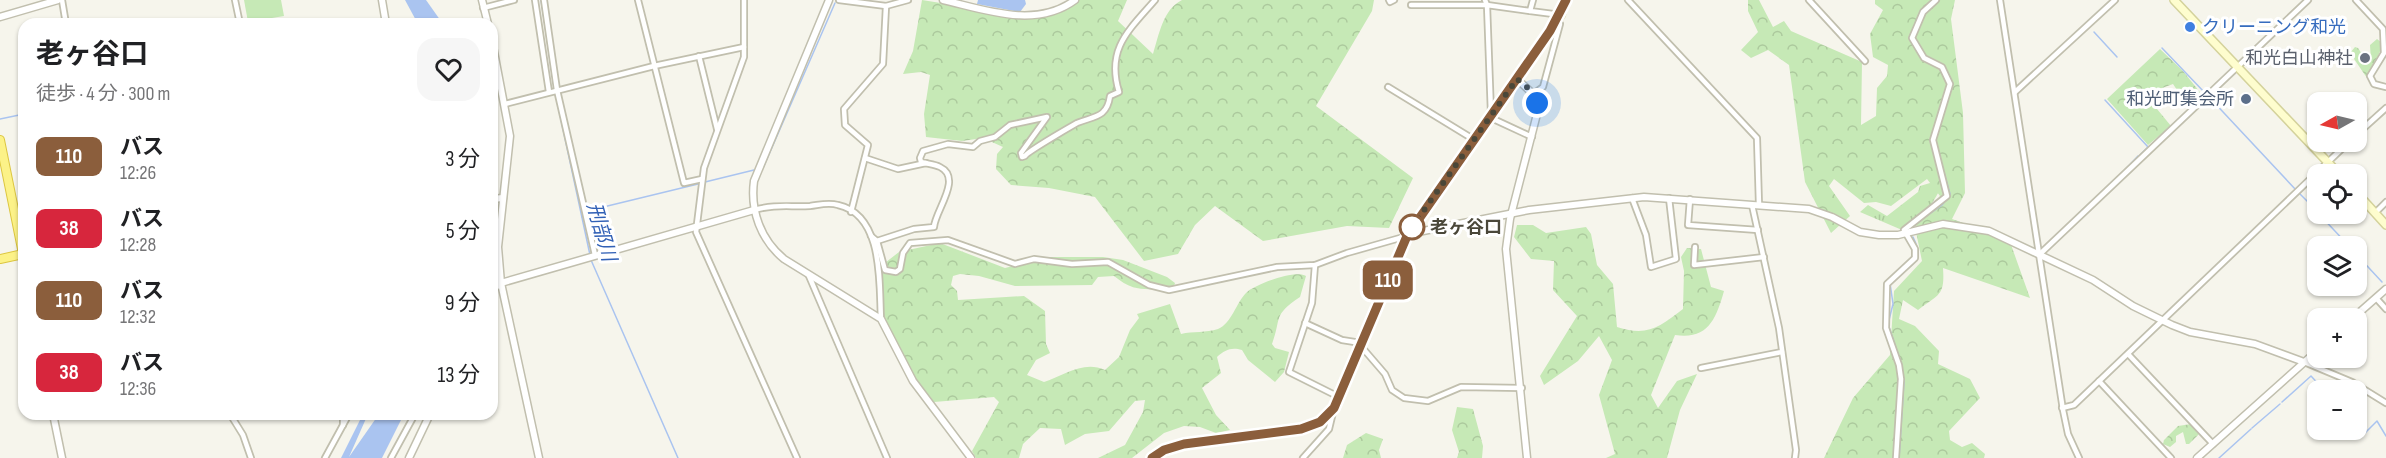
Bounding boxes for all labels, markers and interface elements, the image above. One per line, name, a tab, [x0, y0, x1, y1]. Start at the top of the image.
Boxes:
place label: クリーニング和光	[2202, 17, 2346, 38]
marker: クリーニング和光	[2183, 20, 2197, 34]
text: 老ヶ谷口	[36, 38, 148, 71]
button: heart	[417, 38, 480, 101]
place label: 和光白山神社	[2245, 48, 2353, 69]
marker: 和光白山神社	[2358, 51, 2372, 65]
text: 徒歩 · 4 分 · 300 m	[36, 82, 170, 106]
your location	[1522, 88, 1552, 118]
place label: 和光町集会所	[2126, 89, 2234, 110]
marker: 和光町集会所	[2239, 92, 2253, 106]
north arrow	[2307, 92, 2367, 152]
map controls	[2307, 92, 2367, 440]
text: バス	[120, 134, 164, 161]
text: 110	[56, 144, 82, 169]
text: 3 分	[445, 146, 480, 173]
text: 12:26	[120, 161, 156, 185]
button: locate	[2307, 164, 2367, 224]
water label: 刑部川	[581, 200, 621, 266]
text: バス	[120, 206, 164, 233]
marker: 老ヶ谷口	[1399, 214, 1425, 240]
text: 38	[59, 216, 79, 241]
place label: 老ヶ谷口	[1430, 217, 1502, 238]
text: 5 分	[446, 218, 480, 245]
text: 12:28	[120, 233, 156, 257]
button: layers	[2307, 236, 2367, 296]
line badge: 110	[1354, 260, 1422, 300]
text: 110	[1375, 268, 1401, 293]
text: バス	[120, 278, 164, 305]
text: 110	[56, 288, 82, 313]
text: 9 分	[445, 290, 480, 317]
text: 12:32	[120, 305, 156, 329]
button: +	[2307, 308, 2367, 368]
text: バス	[120, 350, 164, 377]
text: 38	[59, 360, 79, 385]
text: 13 分	[438, 362, 480, 389]
text: 12:36	[120, 377, 156, 401]
button: −	[2307, 380, 2367, 440]

